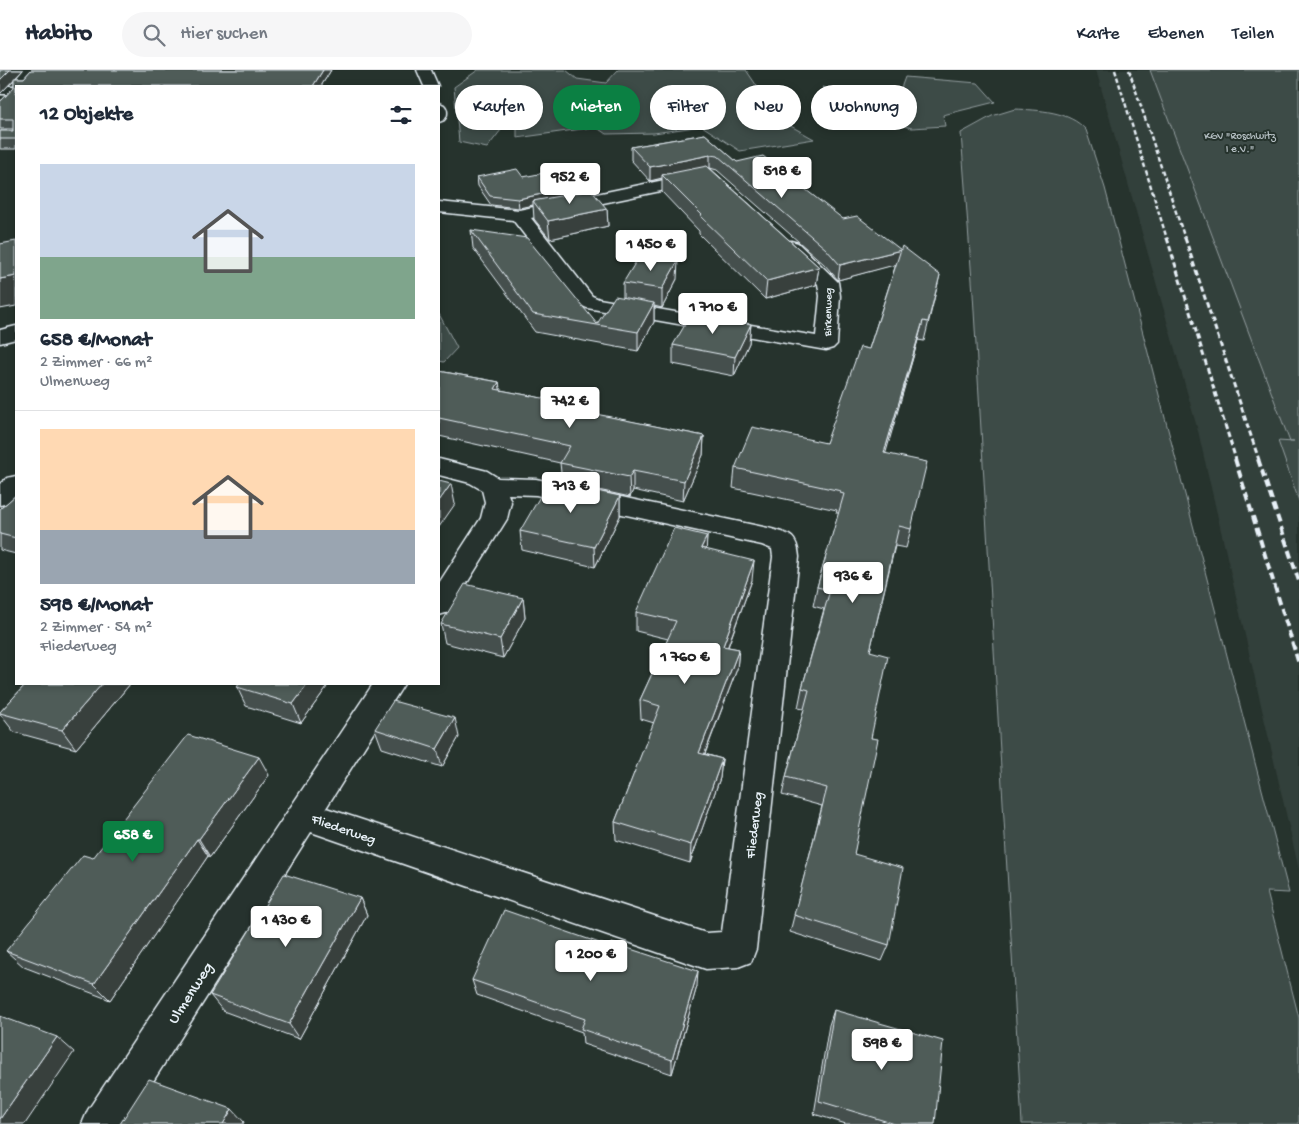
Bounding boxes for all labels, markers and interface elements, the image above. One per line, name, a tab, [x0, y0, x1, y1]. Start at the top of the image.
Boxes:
search box	[122, 12, 472, 57]
text: Habito	[25, 20, 92, 49]
icon: search	[140, 21, 168, 49]
text: Hier suchen	[180, 23, 268, 46]
text: Karte	[1077, 24, 1120, 45]
text: Ebenen	[1148, 24, 1204, 45]
text: Teilen	[1232, 24, 1274, 45]
chip: Kaufen	[455, 85, 543, 130]
chip: Mieten	[553, 85, 640, 130]
chip: Filter	[650, 85, 726, 130]
chip: Neu	[736, 85, 801, 130]
chip: Wohnung	[811, 85, 917, 130]
icon: filters	[387, 101, 415, 129]
text: 12 Objekte	[40, 103, 133, 128]
park label: KGV "Roschwitz I e.V."	[1204, 131, 1277, 156]
pin: 518 €	[747, 156, 817, 199]
pin: 952 €	[535, 162, 605, 205]
text: 518 €	[764, 163, 800, 182]
text: 952 €	[551, 169, 589, 188]
icon: home	[183, 196, 273, 286]
pin: 1 450 €	[605, 230, 697, 272]
text: 1 450 €	[627, 236, 675, 255]
street label: Birkenweg	[823, 288, 835, 337]
pin: 1 710 €	[667, 292, 759, 335]
text: 1 710 €	[689, 299, 737, 318]
text: 658 €/Monat	[40, 329, 151, 354]
text: 2 Zimmer · 66 m²	[40, 354, 152, 373]
text: Ulmenweg	[40, 373, 110, 392]
pin: 742 €	[535, 386, 605, 429]
text: 742 €	[551, 393, 589, 412]
icon: home	[183, 462, 273, 552]
pin: 713 €	[536, 472, 606, 514]
text: 713 €	[553, 478, 589, 497]
pin: 936 €	[818, 562, 888, 604]
text: 936 €	[834, 568, 872, 587]
text: 598 €/Monat	[40, 594, 151, 619]
text: 2 Zimmer · 54 m²	[40, 619, 152, 638]
text: Fliederweg	[40, 638, 117, 657]
pin: 1 760 €	[639, 642, 731, 685]
text: 1 760 €	[660, 649, 710, 668]
street label: Fliederweg	[743, 791, 768, 861]
street label: Fliederweg	[308, 811, 378, 849]
pin: 658 €	[98, 820, 168, 863]
text: 658 €	[114, 827, 152, 846]
pin: 1 430 €	[240, 906, 332, 948]
text: 1 430 €	[262, 912, 310, 931]
pin: 1 200 €	[545, 940, 637, 982]
text: 1 200 €	[566, 946, 616, 965]
street label: Ulmenweg	[165, 959, 219, 1028]
pin: 598 €	[847, 1028, 917, 1071]
text: 598 €	[863, 1035, 901, 1054]

